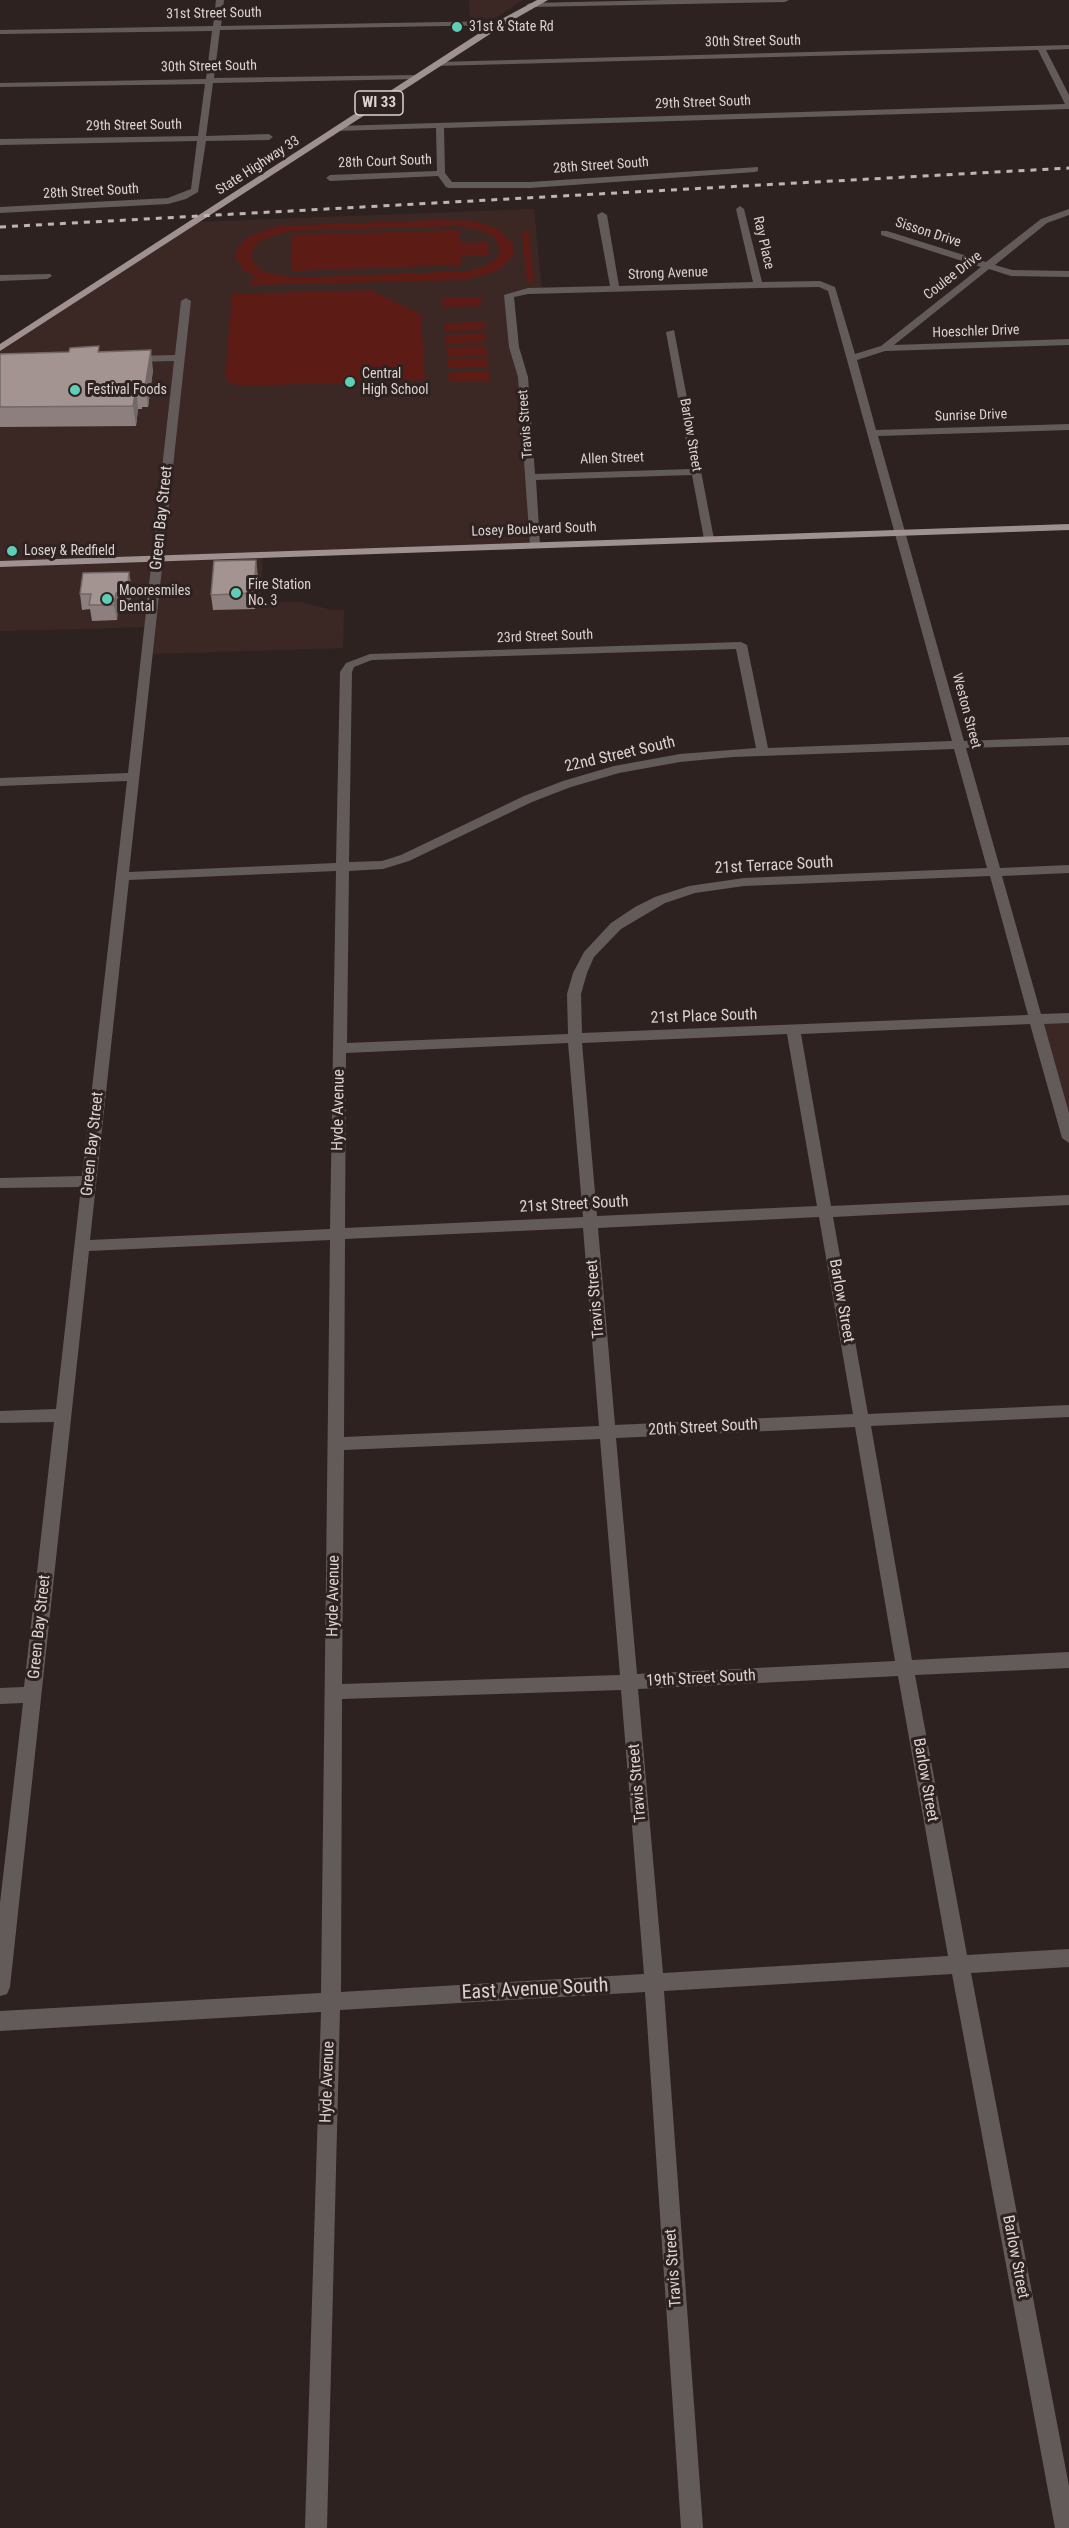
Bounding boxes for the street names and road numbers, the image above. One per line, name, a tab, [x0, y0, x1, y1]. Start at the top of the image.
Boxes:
street label: 31st Street South	[166, 5, 262, 23]
street label: 30th Street South	[705, 33, 801, 51]
street label: 30th Street South	[161, 58, 257, 76]
road number: WI 33	[355, 91, 403, 115]
street label: 29th Street South	[655, 93, 751, 113]
street label: 29th Street South	[86, 117, 182, 135]
street label: State Highway 33	[213, 133, 303, 199]
street label: 28th Court South	[338, 152, 432, 172]
street label: 28th Street South	[553, 154, 649, 178]
street label: 28th Street South	[43, 181, 139, 203]
street label: Sisson Drive	[893, 214, 963, 252]
street label: Ray Place	[749, 215, 777, 271]
street label: Coulee Drive	[921, 248, 985, 304]
street label: Strong Avenue	[628, 264, 708, 284]
street label: Hoeschler Drive	[932, 322, 1020, 342]
street label: Travis Street	[515, 389, 537, 459]
street label: Barlow Street	[675, 397, 705, 473]
street label: Sunrise Drive	[935, 406, 1007, 426]
street label: Allen Street	[580, 449, 644, 469]
street label: Green Bay Street	[147, 465, 177, 571]
street label: Losey Boulevard South	[471, 519, 597, 541]
street label: 23rd Street South	[497, 627, 593, 647]
street label: Weston Street	[948, 672, 984, 750]
street label: 22nd Street South	[563, 733, 677, 777]
street label: 21st Terrace South	[714, 853, 834, 879]
street label: 21st Place South	[650, 1006, 758, 1028]
street label: Hyde Avenue	[329, 1069, 349, 1151]
street label: Green Bay Street	[78, 1091, 108, 1197]
street label: 21st Street South	[519, 1193, 629, 1217]
street label: Barlow Street	[824, 1258, 858, 1344]
street label: Travis Street	[583, 1259, 609, 1339]
street label: 20th Street South	[648, 1416, 758, 1440]
street label: Hyde Avenue	[324, 1555, 344, 1637]
street label: Green Bay Street	[25, 1574, 55, 1680]
street label: 19th Street South	[646, 1667, 756, 1691]
street label: Barlow Street	[908, 1737, 942, 1823]
street label: Travis Street	[625, 1743, 651, 1823]
street label: East Avenue South	[461, 1974, 609, 2006]
street label: Hyde Avenue	[317, 2041, 339, 2123]
street label: Barlow Street	[998, 2214, 1032, 2300]
street label: Travis Street	[662, 2228, 686, 2308]

